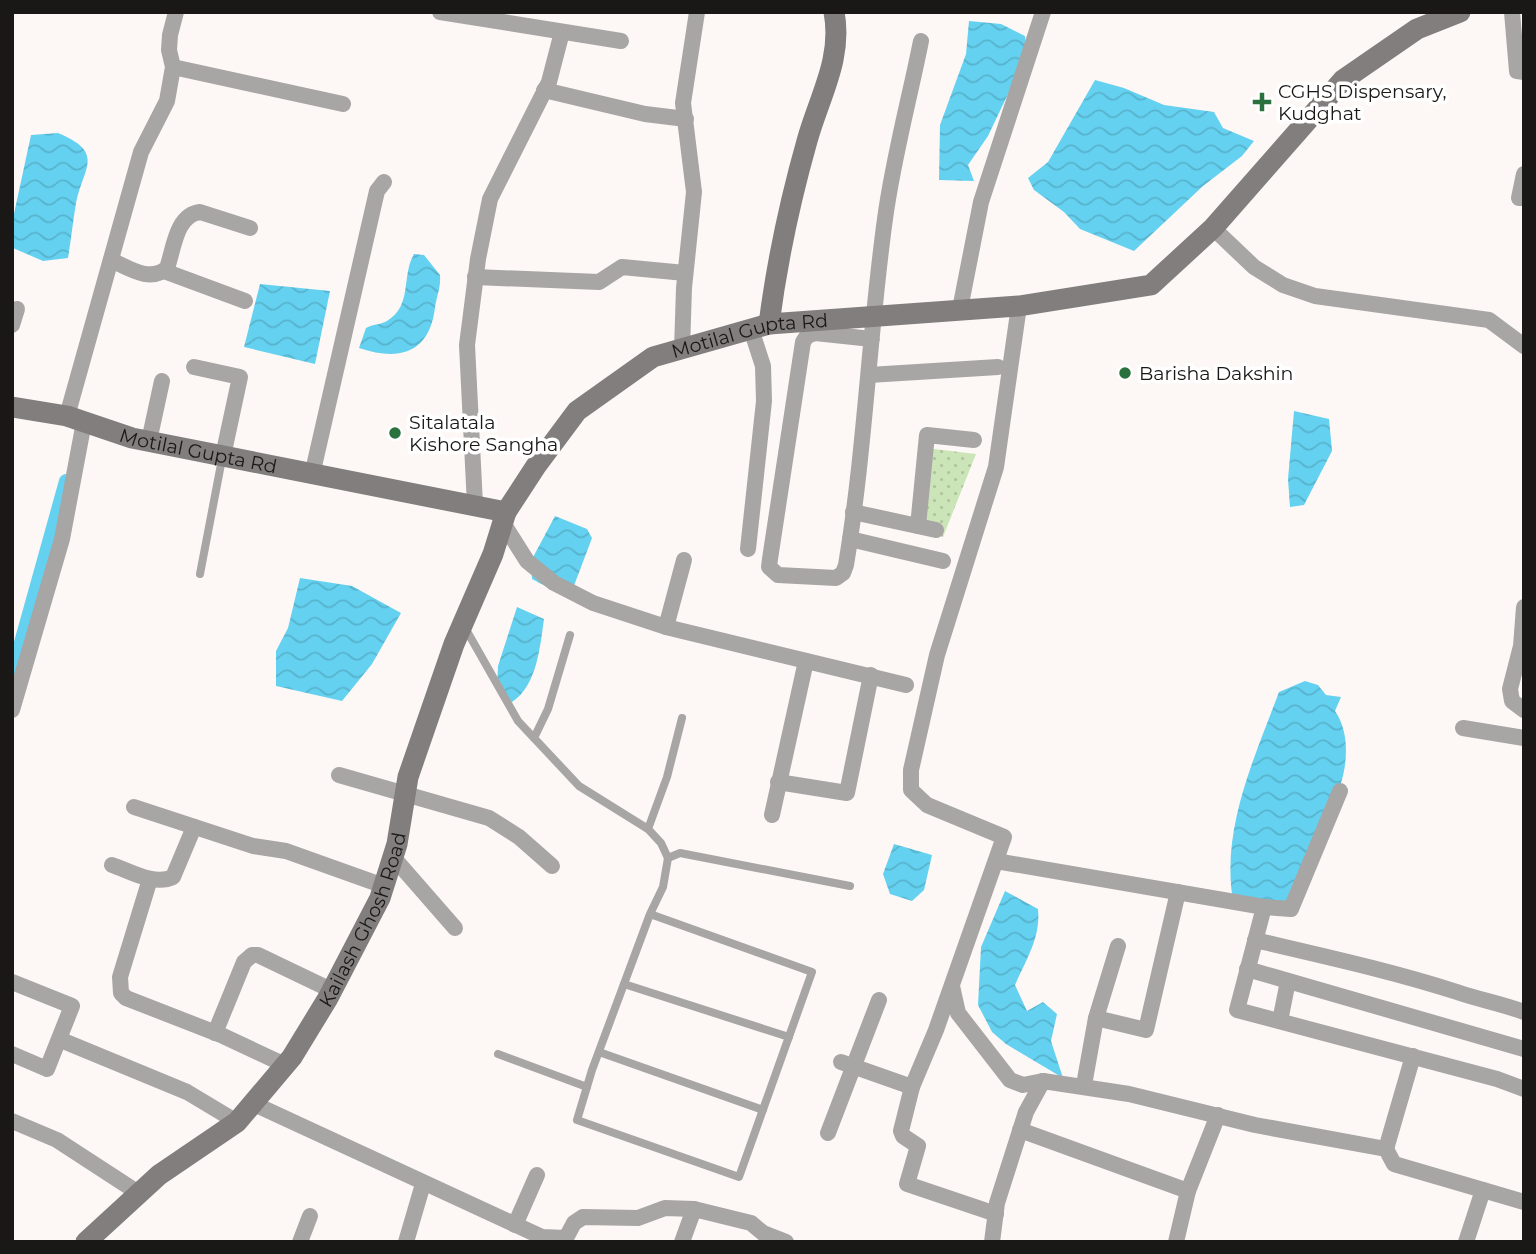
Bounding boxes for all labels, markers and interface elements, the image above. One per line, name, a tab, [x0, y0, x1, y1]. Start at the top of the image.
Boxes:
place label: CGHS Dispensary, Kudghat	[1278, 80, 1447, 125]
marker: CGHS Dispensary, Kudghat	[1252, 92, 1272, 112]
street label: Motilal Gupta Rd	[669, 309, 829, 363]
place label: Barisha Dakshin	[1139, 362, 1293, 385]
marker: Barisha Dakshin	[1117, 365, 1133, 381]
place label: Sitalatala Kishore Sangha	[409, 411, 558, 456]
street label: Motilal Gupta Rd	[116, 424, 279, 478]
marker: Sitalatala Kishore Sangha	[387, 425, 403, 441]
street label: Kailash Ghosh Road	[314, 831, 411, 1011]

